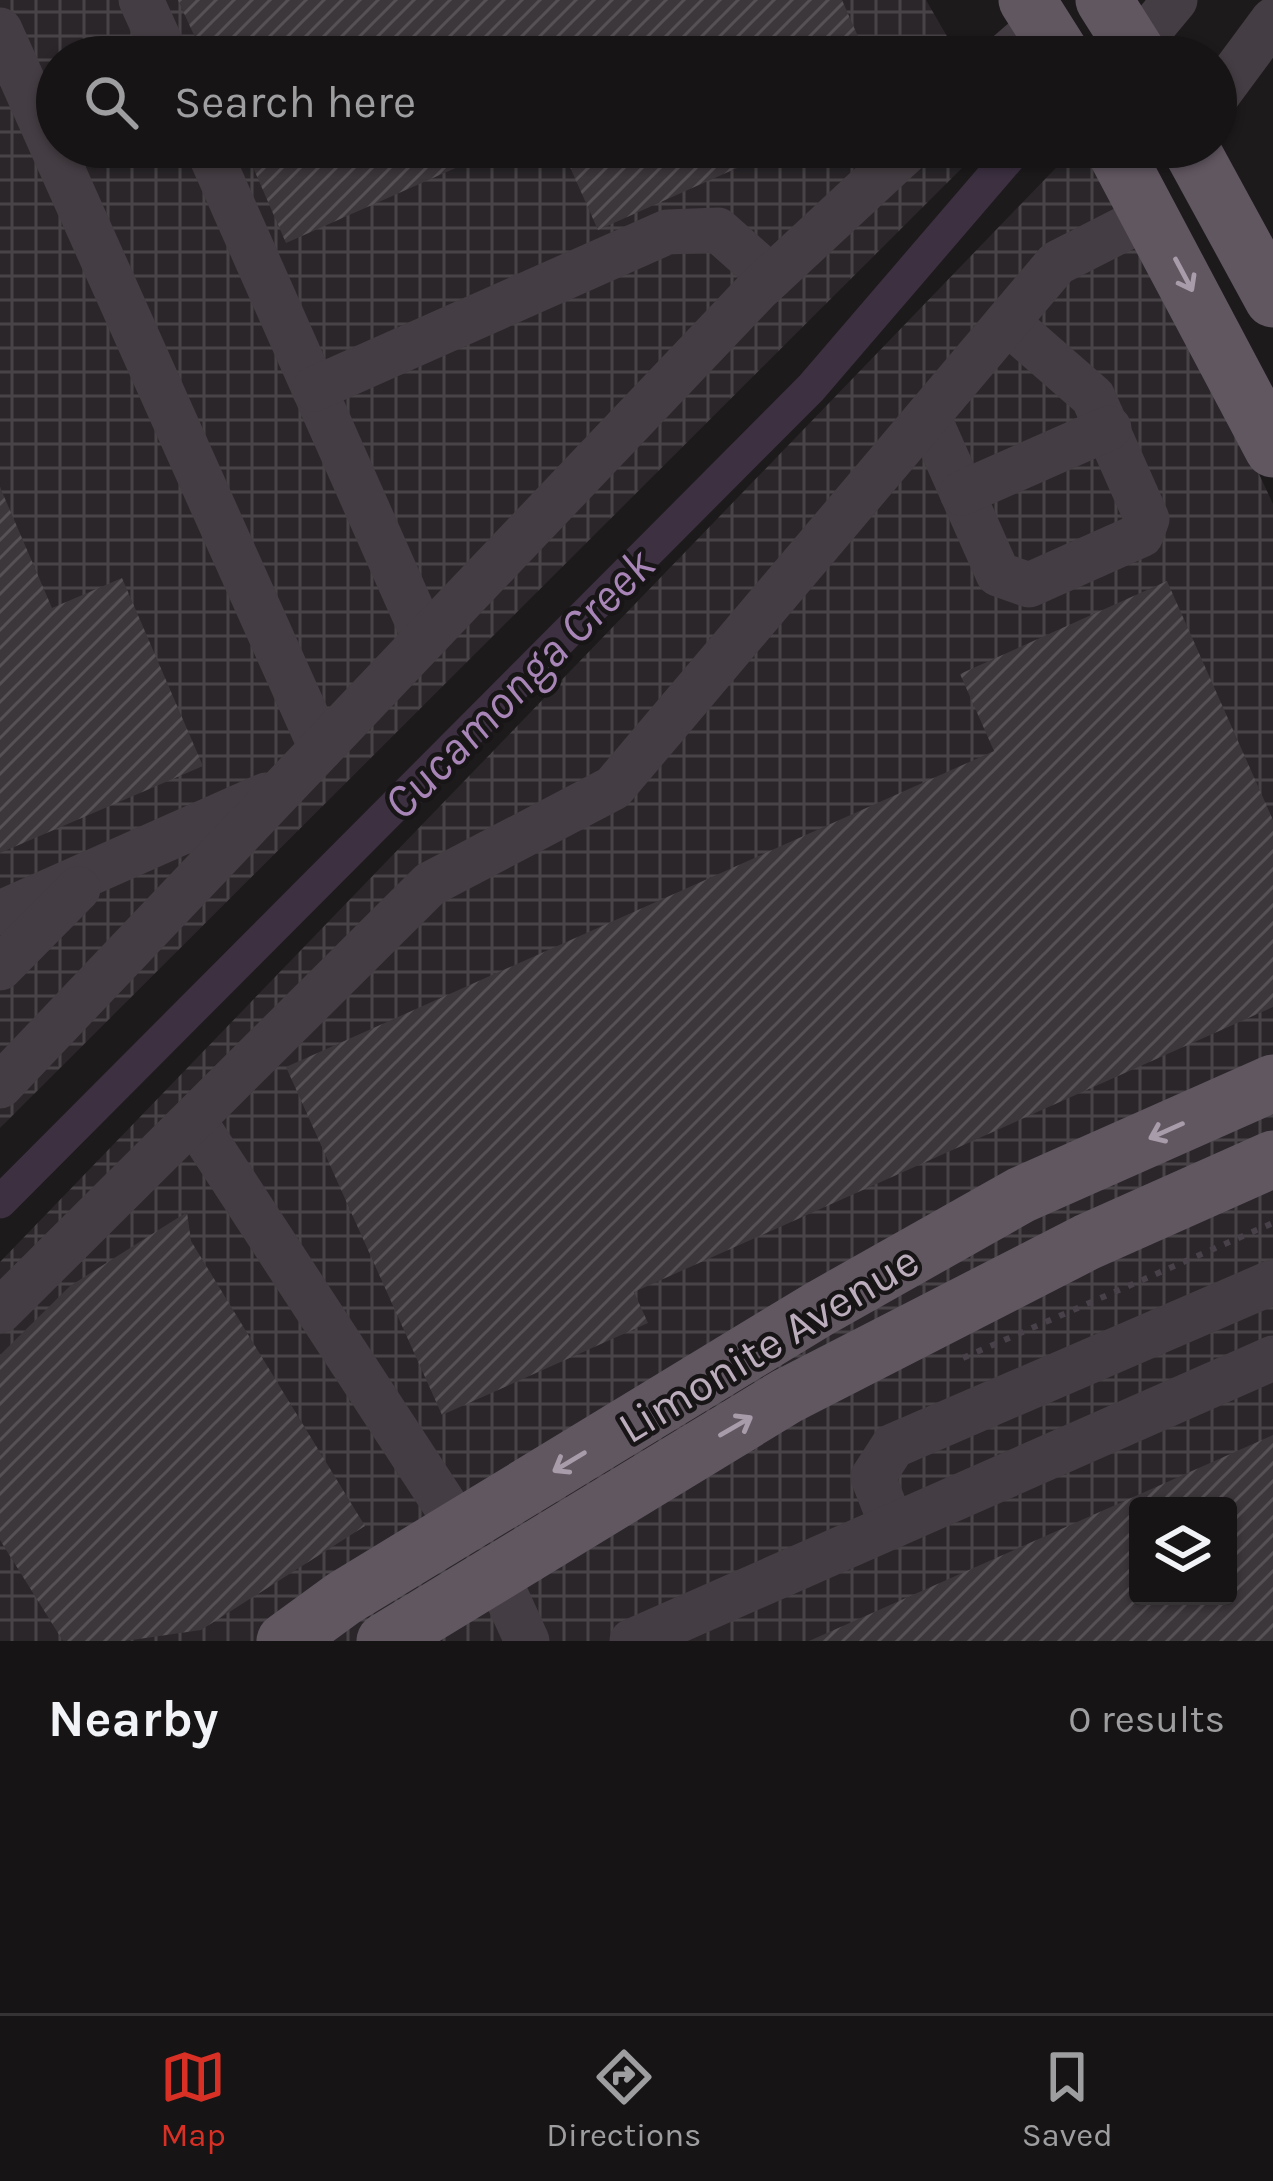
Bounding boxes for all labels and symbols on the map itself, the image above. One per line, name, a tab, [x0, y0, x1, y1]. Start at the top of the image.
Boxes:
one-way arrow	[1173, 257, 1196, 292]
water label: Cucamonga Creek	[372, 536, 667, 831]
one-way arrow	[1149, 1121, 1185, 1143]
street label: Limonite Avenue	[609, 1234, 928, 1454]
one-way arrow	[717, 1413, 752, 1437]
one-way arrow	[553, 1450, 587, 1474]

